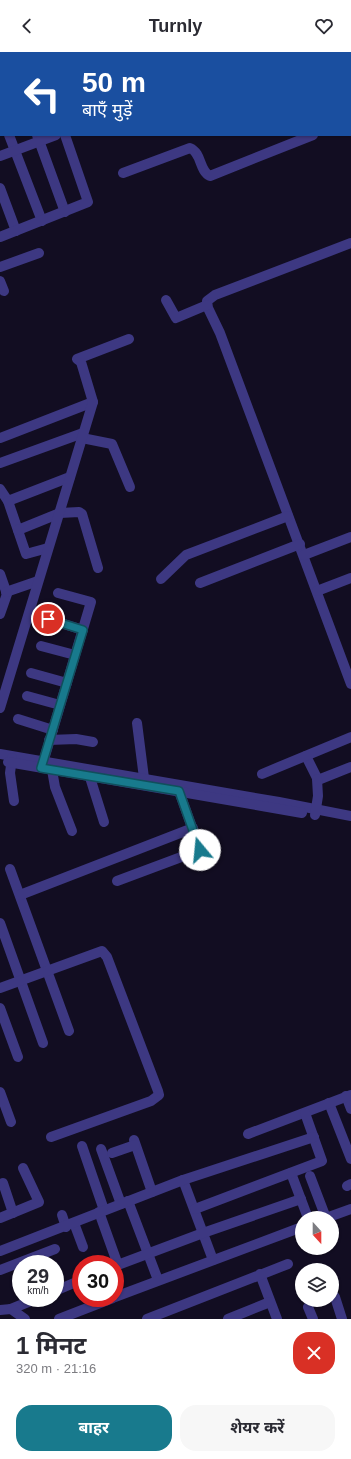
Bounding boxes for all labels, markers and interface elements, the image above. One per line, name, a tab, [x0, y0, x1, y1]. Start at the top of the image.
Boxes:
icon: back	[16, 15, 38, 37]
icon: heart	[313, 15, 335, 37]
text: Turnly	[149, 16, 202, 36]
text: 50 m	[82, 67, 146, 98]
icon: left	[16, 68, 68, 120]
text: बाएँ मुड़ें	[82, 100, 132, 120]
pin	[31, 602, 65, 636]
icon: arrive	[37, 608, 59, 630]
position arrow	[179, 829, 221, 871]
north arrow	[295, 1211, 339, 1255]
map controls	[295, 1211, 339, 1307]
speed limit sign: 30	[72, 1255, 124, 1307]
button: layers	[295, 1263, 339, 1307]
text: 29	[27, 1265, 49, 1287]
text: km/h	[27, 1285, 49, 1296]
text: 1 मिनट	[16, 1332, 86, 1359]
button: close	[293, 1332, 335, 1374]
text: 320 m · 21:16	[16, 1361, 96, 1376]
button: बाहर	[16, 1405, 172, 1451]
button: शेयर करें	[180, 1405, 335, 1451]

